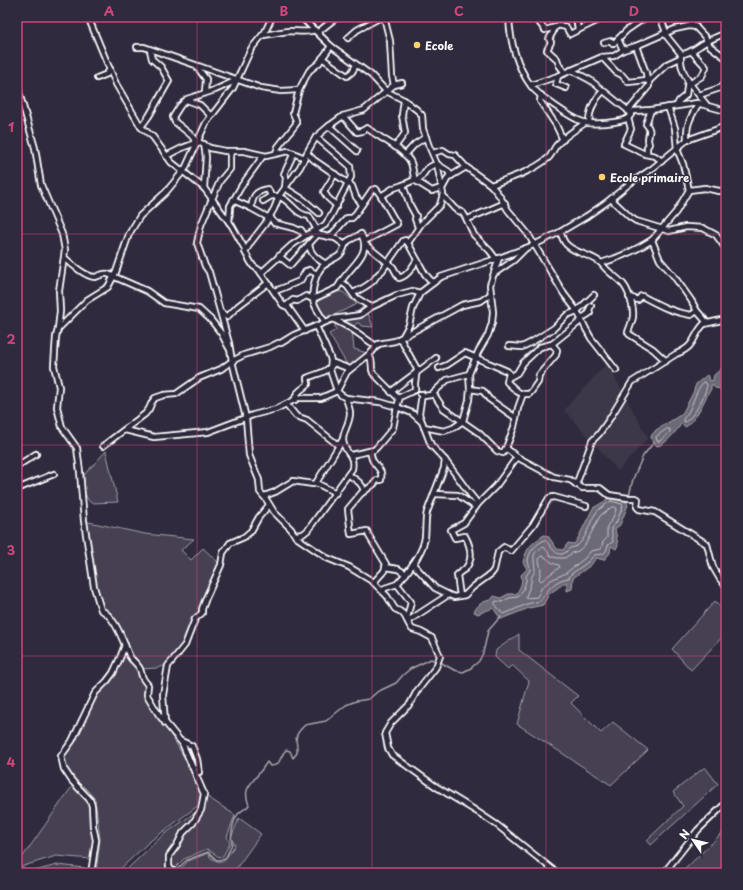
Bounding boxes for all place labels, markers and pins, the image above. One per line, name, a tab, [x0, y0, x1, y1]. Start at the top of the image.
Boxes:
place label: Ecole	[425, 37, 454, 54]
marker: Ecole	[412, 40, 422, 50]
place label: Ecole primaire	[610, 169, 689, 186]
marker: Ecole primaire	[597, 172, 607, 182]

